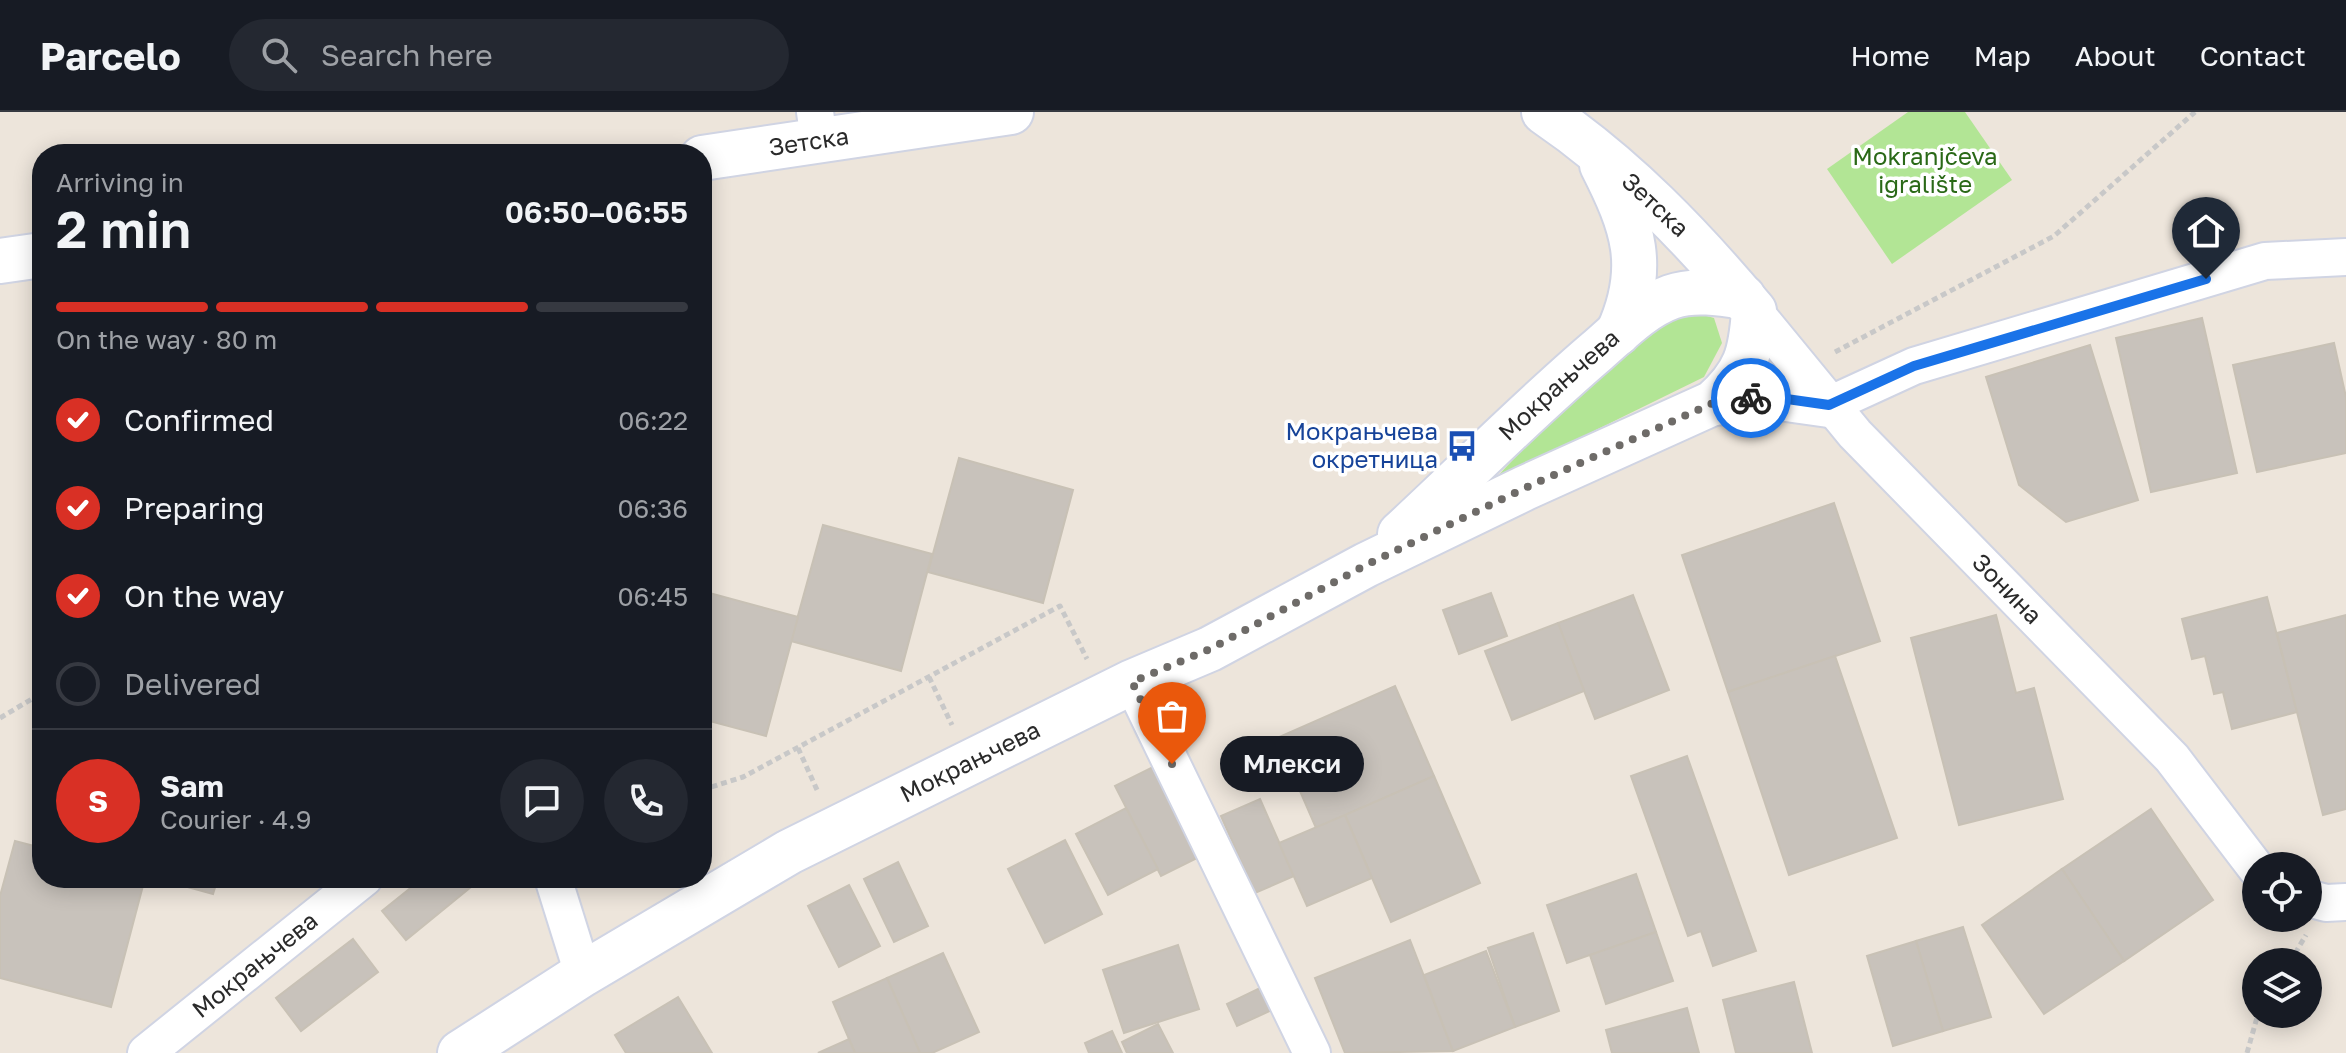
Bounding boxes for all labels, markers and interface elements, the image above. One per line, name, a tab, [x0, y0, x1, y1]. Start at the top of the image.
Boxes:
search box	[229, 19, 789, 91]
text: Parcelo	[40, 33, 181, 78]
icon: search	[257, 33, 301, 77]
text: Search here	[321, 37, 493, 73]
text: Home	[1851, 39, 1930, 72]
text: Map	[1974, 39, 2031, 72]
text: About	[2075, 39, 2156, 72]
text: Contact	[2200, 39, 2306, 72]
street label: Зетска	[767, 120, 851, 161]
park label: Mokranjčeva igralište	[1852, 141, 1998, 198]
street label: Зетска	[1617, 166, 1695, 242]
text: Arriving in	[56, 167, 184, 198]
text: 06:50–06:55	[505, 194, 688, 230]
text: 2 min	[56, 197, 191, 259]
pin	[2172, 197, 2240, 279]
icon: home	[2184, 209, 2228, 253]
street label: Мокрањчева	[1492, 322, 1625, 446]
text: On the way · 80 m	[56, 324, 277, 355]
courier	[1711, 358, 1791, 438]
icon: bike	[1729, 376, 1773, 420]
icon: check	[56, 398, 100, 442]
text: Confirmed	[124, 402, 274, 438]
text: 06:22	[618, 405, 688, 436]
place label: Мокрањчева окретница	[1285, 416, 1438, 473]
bus stop icon: Мокрањчева окретница	[1445, 429, 1479, 463]
icon: check	[56, 486, 100, 530]
text: Preparing	[124, 490, 265, 526]
text: 06:36	[617, 493, 688, 524]
street label: Зонина	[1967, 547, 2049, 629]
icon: check	[56, 574, 100, 618]
text: On the way	[124, 578, 284, 614]
text: 06:45	[617, 581, 688, 612]
text: Delivered	[124, 666, 261, 702]
pin	[1138, 682, 1206, 764]
icon: bag	[1150, 694, 1194, 738]
street label: Мокрањчева	[895, 714, 1044, 808]
callout: Млекси	[1220, 736, 1364, 792]
text: Млекси	[1243, 748, 1341, 779]
button: chat	[500, 759, 584, 843]
button: phone	[604, 759, 688, 843]
text: Sam	[160, 768, 224, 804]
text: S	[88, 783, 108, 819]
text: Courier · 4.9	[160, 804, 312, 835]
map controls	[2242, 852, 2322, 1028]
button: locate	[2242, 852, 2322, 932]
street label: Мокрањчева	[186, 905, 323, 1023]
button: layers	[2242, 948, 2322, 1028]

